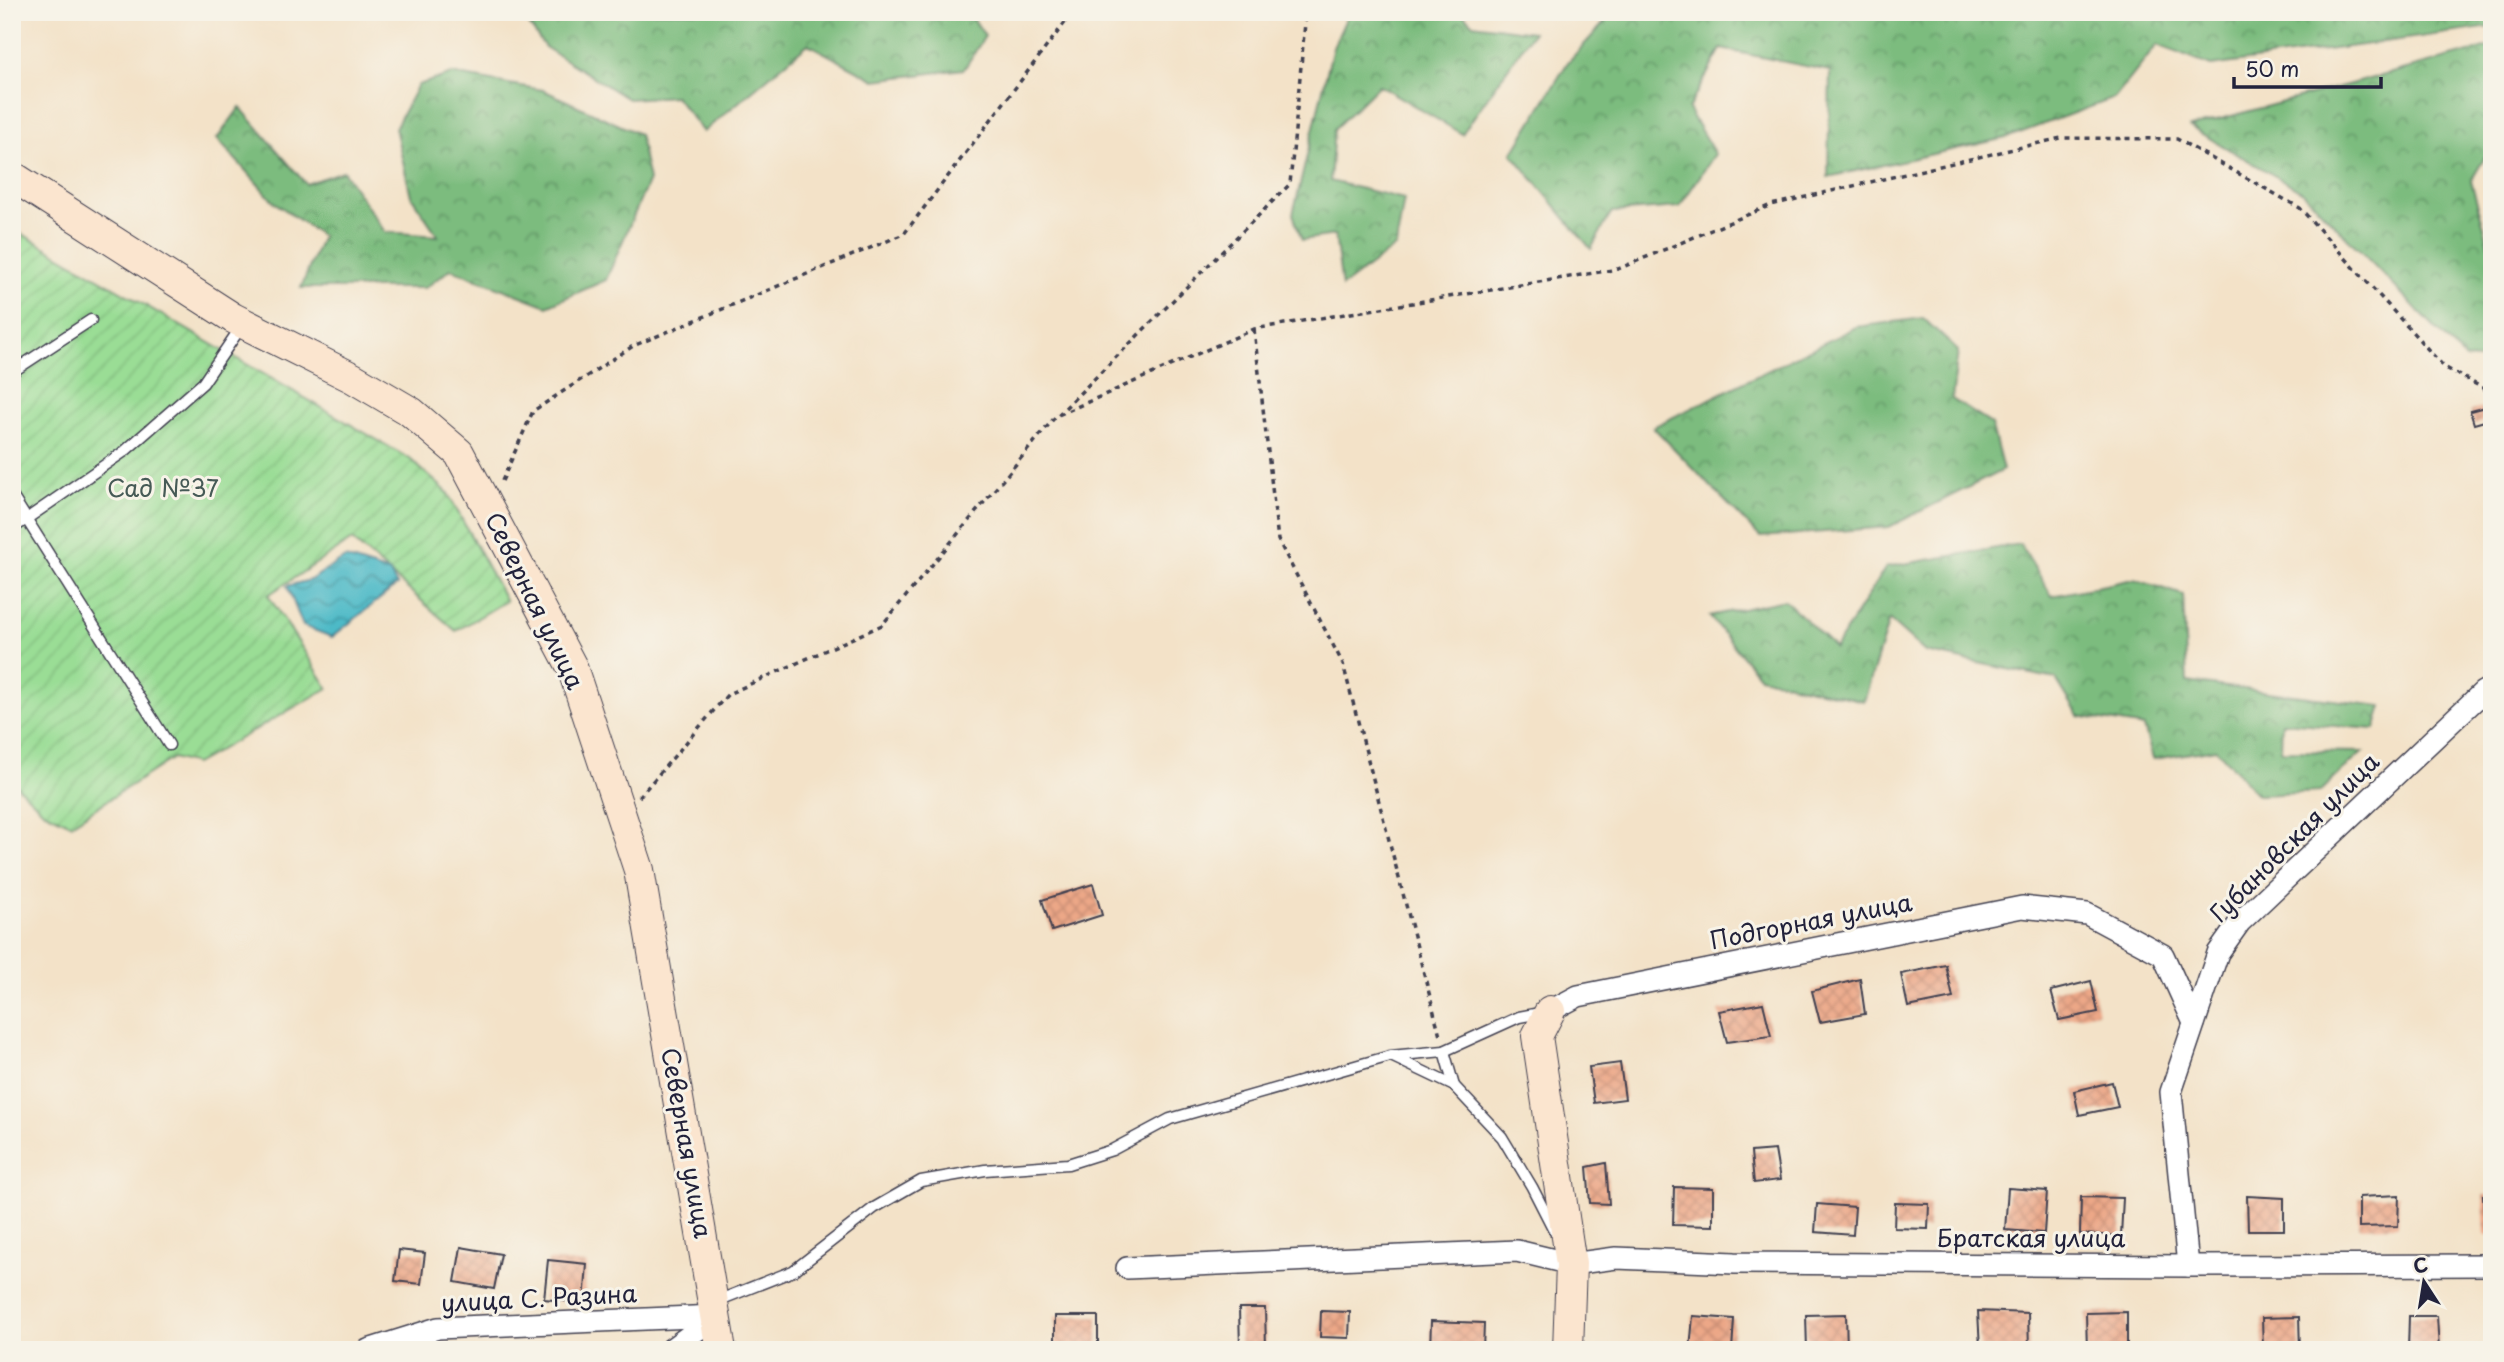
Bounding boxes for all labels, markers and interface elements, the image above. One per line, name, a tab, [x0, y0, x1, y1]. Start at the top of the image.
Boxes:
scale bar	[2234, 46, 2382, 90]
text: 50 m	[2245, 52, 2299, 84]
park label: Сад №37	[107, 469, 219, 505]
street label: Северная улица	[477, 506, 594, 695]
street label: Губановская улица	[2200, 743, 2387, 930]
street label: Подгорная улица	[1706, 883, 1915, 957]
street label: Северная улица	[653, 1045, 722, 1241]
street label: Братская улица	[1937, 1219, 2125, 1255]
north arrow	[2388, 1246, 2458, 1316]
text: С	[2410, 1249, 2430, 1280]
street label: улица С. Разина	[440, 1274, 638, 1320]

